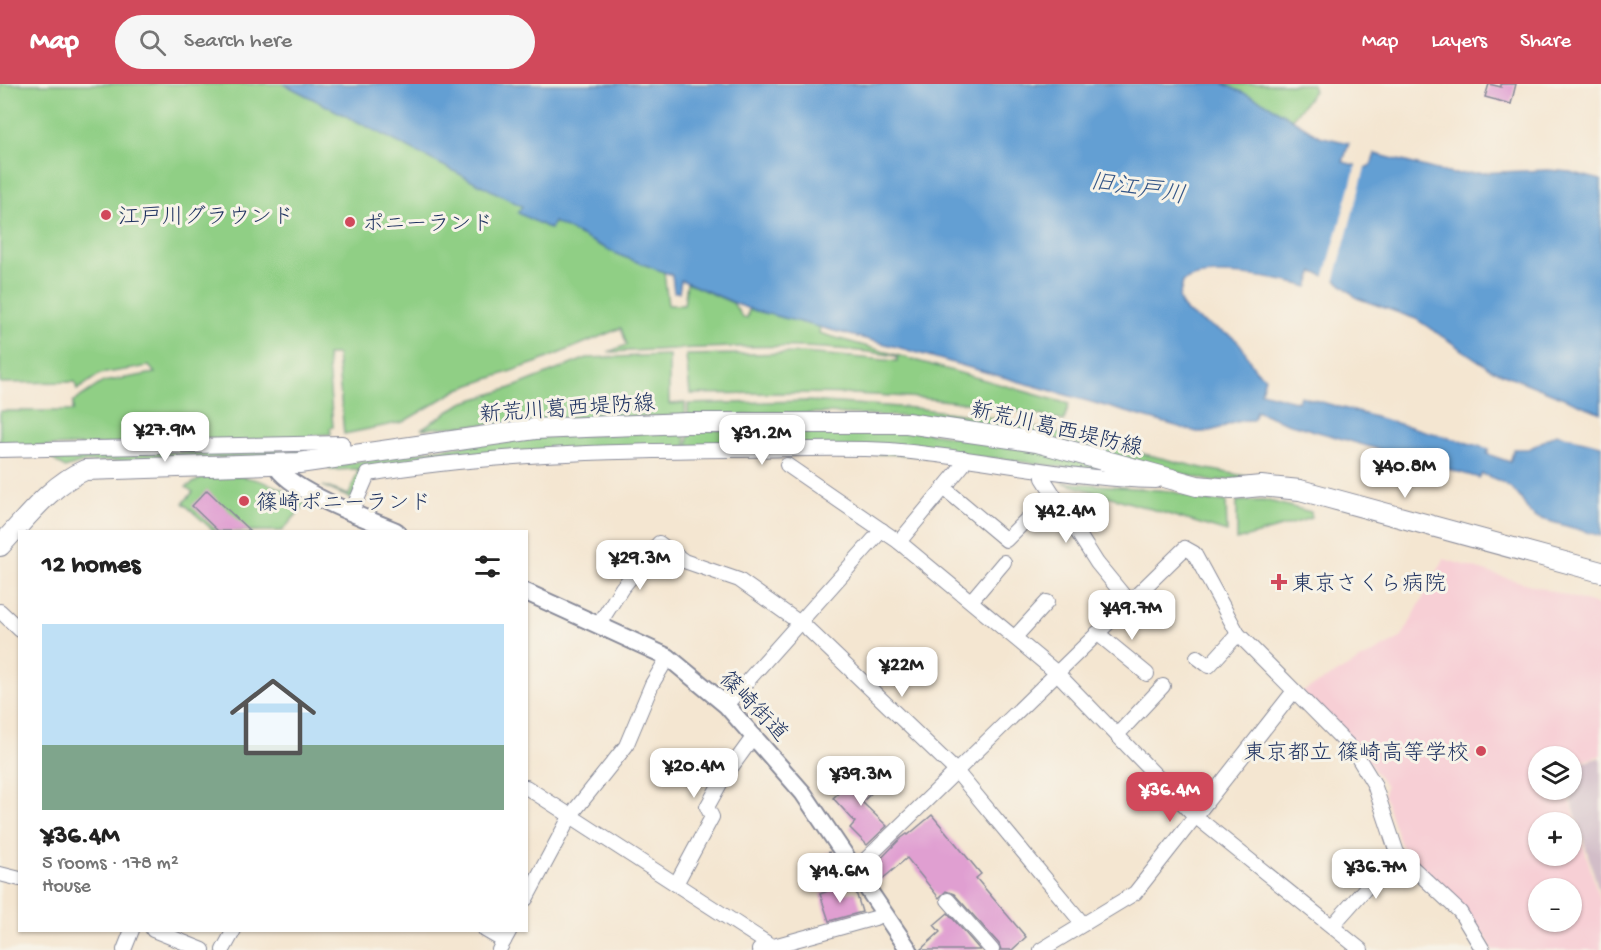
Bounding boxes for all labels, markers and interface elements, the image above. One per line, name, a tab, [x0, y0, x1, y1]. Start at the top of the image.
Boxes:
search box	[115, 15, 535, 69]
text: Map	[30, 26, 79, 59]
icon: search	[136, 26, 169, 59]
text: Search here	[184, 29, 292, 55]
text: Map	[1362, 30, 1398, 55]
text: Layers	[1431, 30, 1487, 55]
text: Share	[1520, 30, 1571, 55]
water label: 旧江戸川	[1088, 169, 1187, 212]
place label: 江戸川グラウンド	[118, 205, 294, 232]
marker: 江戸川グラウンド	[99, 208, 113, 222]
place label: ポニーランド	[362, 213, 494, 239]
marker: ポニーランド	[343, 215, 357, 229]
street label: 新荒川葛西堤防線	[479, 391, 656, 430]
street label: 新荒川葛西堤防線	[967, 397, 1145, 463]
pin: ¥27.9M	[116, 412, 214, 463]
pin: ¥31.2M	[713, 415, 811, 466]
text: ¥27.9M	[135, 420, 195, 443]
text: ¥31.2M	[733, 423, 791, 446]
pin: ¥40.8M	[1356, 448, 1454, 499]
text: ¥40.8M	[1374, 456, 1436, 479]
place label: 篠崎ポニーランド	[256, 491, 432, 518]
pin: ¥42.4M	[1017, 493, 1115, 544]
marker: 篠崎ポニーランド	[237, 494, 251, 508]
text: ¥42.4M	[1037, 501, 1095, 524]
pin: ¥29.3M	[591, 540, 689, 591]
text: ¥29.3M	[610, 548, 670, 571]
icon: filters	[471, 550, 504, 583]
text: 12 homes	[42, 551, 140, 582]
place label: 東京さくら病院	[1292, 572, 1446, 599]
marker: 東京さくら病院	[1270, 573, 1288, 591]
pin: ¥49.7M	[1083, 590, 1181, 641]
text: ¥49.7M	[1102, 598, 1162, 621]
pin: ¥22M	[866, 647, 938, 698]
text: ¥22M	[881, 655, 923, 678]
icon: home	[219, 663, 327, 771]
street label: 篠崎街道	[712, 666, 793, 748]
place label: 東京都立 篠崎高等学校	[1244, 741, 1469, 768]
marker: 東京都立 篠崎高等学校	[1474, 744, 1488, 758]
map controls	[1528, 746, 1582, 932]
button: layers	[1528, 746, 1582, 800]
pin: ¥20.4M	[645, 748, 743, 799]
text: ¥20.4M	[664, 756, 724, 779]
pin: ¥39.3M	[812, 756, 910, 807]
text: ¥39.3M	[831, 764, 891, 787]
pin: ¥36.4M	[1121, 772, 1219, 823]
text: ¥36.4M	[1140, 780, 1200, 803]
button: +	[1528, 812, 1582, 866]
text: ¥36.4M	[42, 822, 119, 853]
pin: ¥36.7M	[1327, 849, 1425, 900]
text: 5 rooms · 178 m²	[42, 853, 179, 876]
pin: ¥14.6M	[791, 853, 889, 904]
text: ¥36.7M	[1346, 857, 1406, 880]
text: ¥14.6M	[811, 861, 869, 884]
text: House	[42, 876, 91, 899]
button: −	[1528, 878, 1582, 932]

